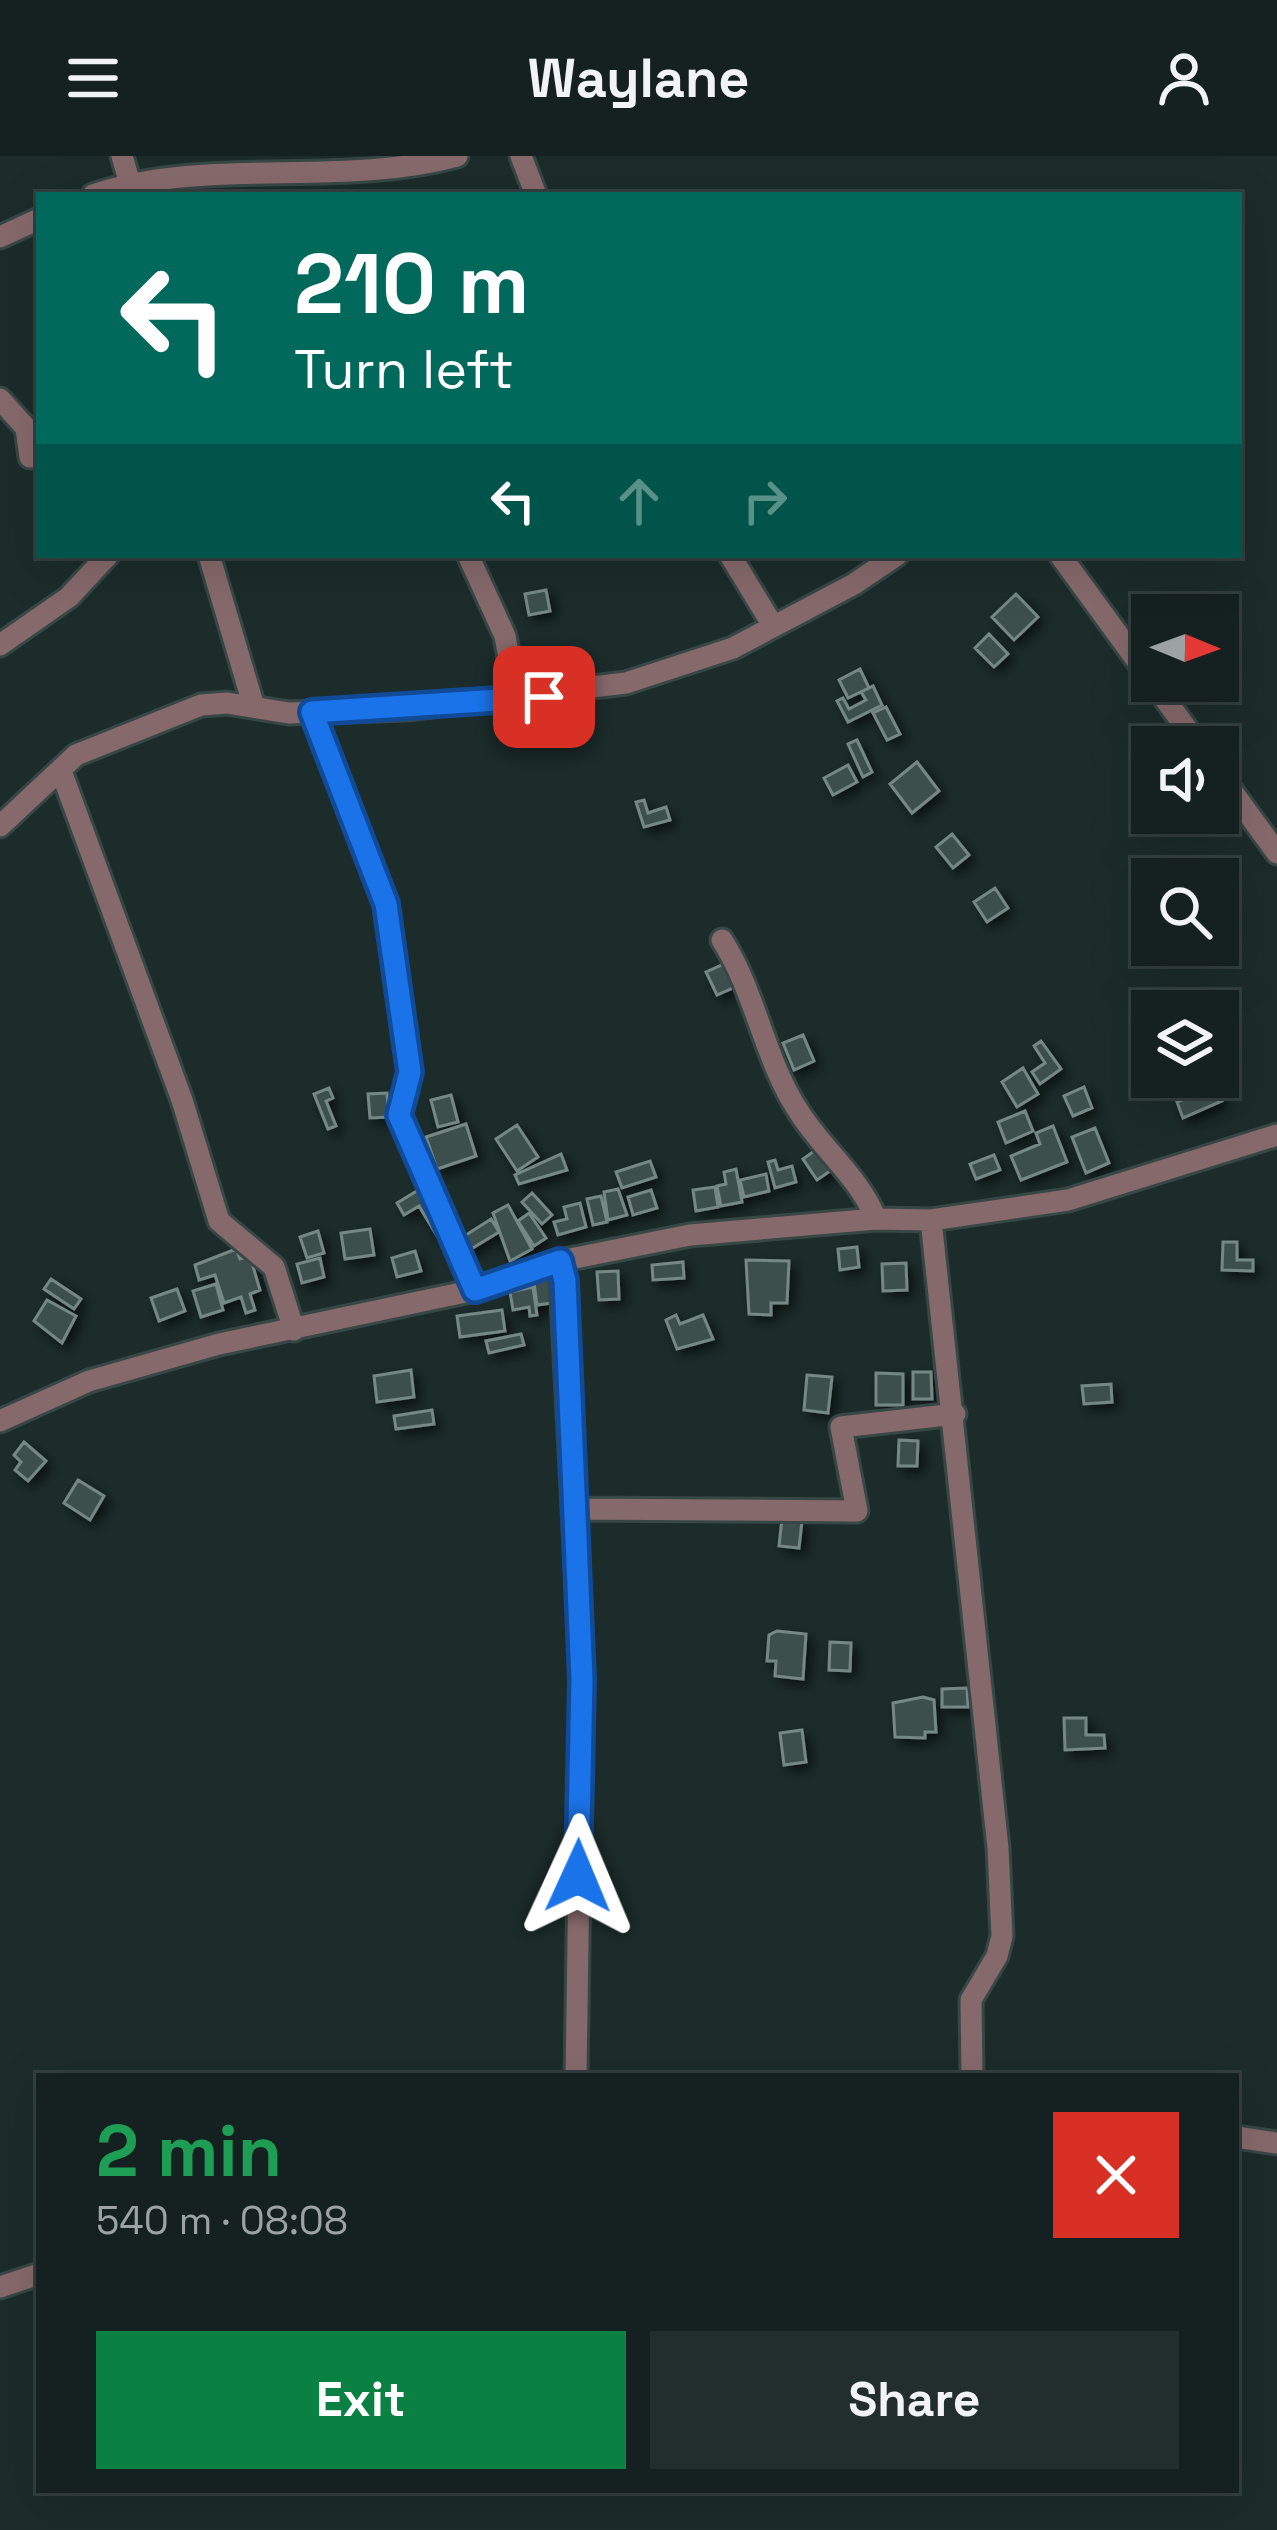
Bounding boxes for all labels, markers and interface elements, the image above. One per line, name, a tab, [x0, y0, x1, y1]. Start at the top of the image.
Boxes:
text: Waylane	[528, 44, 749, 113]
icon: menu	[60, 45, 126, 111]
icon: person	[1151, 45, 1217, 111]
text: 210 m	[294, 230, 529, 338]
icon: left	[96, 240, 252, 396]
text: Turn left	[294, 335, 514, 404]
icon: left	[480, 468, 546, 534]
icon: ahead	[606, 468, 672, 534]
icon: right	[732, 468, 798, 534]
north arrow	[1131, 594, 1239, 702]
map controls	[1131, 594, 1239, 1098]
pin	[493, 646, 595, 748]
icon: arrive	[511, 664, 577, 730]
button: sound	[1131, 726, 1239, 834]
button: search	[1131, 858, 1239, 966]
button: layers	[1131, 990, 1239, 1098]
position arrow	[515, 1813, 641, 1939]
text: 2 min	[96, 2105, 282, 2197]
button: close	[1053, 2112, 1179, 2238]
text: 540 m · 08:08	[96, 2196, 348, 2245]
button: Exit	[96, 2331, 626, 2469]
button: Share	[650, 2331, 1179, 2469]

